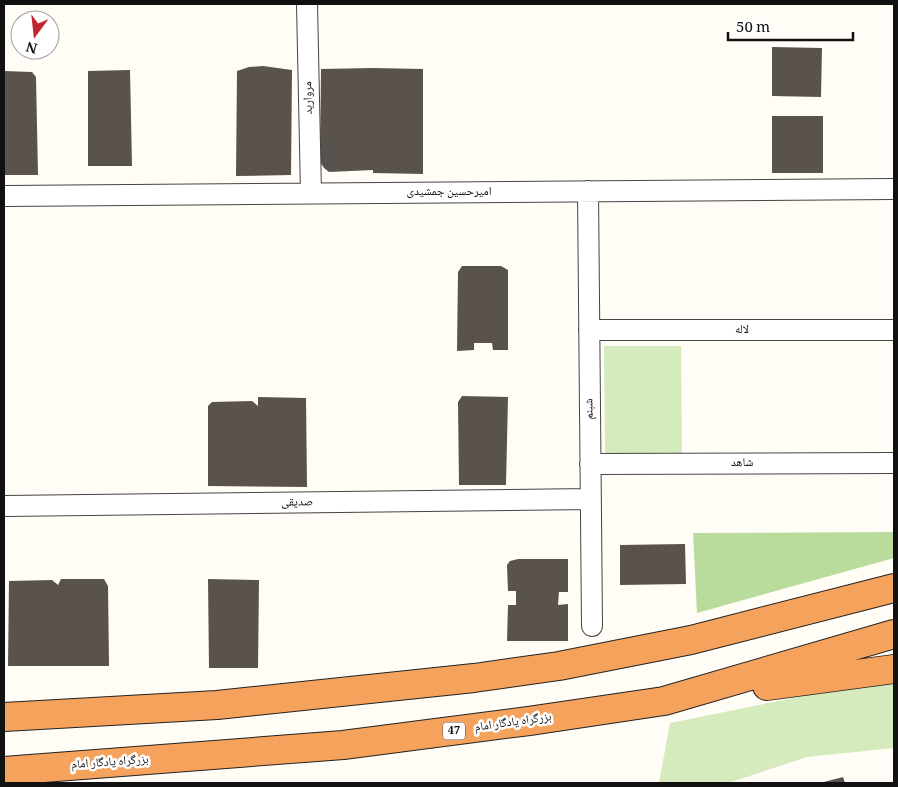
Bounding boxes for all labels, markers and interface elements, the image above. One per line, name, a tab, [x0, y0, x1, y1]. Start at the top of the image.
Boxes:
north arrow	[10, 10, 60, 60]
scale bar	[728, 10, 853, 42]
text: 50 m	[736, 16, 770, 42]
text: N	[24, 33, 41, 59]
street label: مروارید	[298, 81, 320, 115]
street label: امیرحسین جمشیدی	[406, 182, 492, 203]
street label: لاله	[735, 320, 749, 341]
street label: شبنم	[579, 398, 601, 420]
street label: شاهد	[731, 453, 753, 474]
street label: صدیقی	[281, 492, 313, 514]
street label: بزرگراه یادگار امام	[473, 707, 553, 739]
road number: 47	[443, 722, 465, 739]
street label: بزرگراه یادگار امام	[71, 750, 149, 776]

